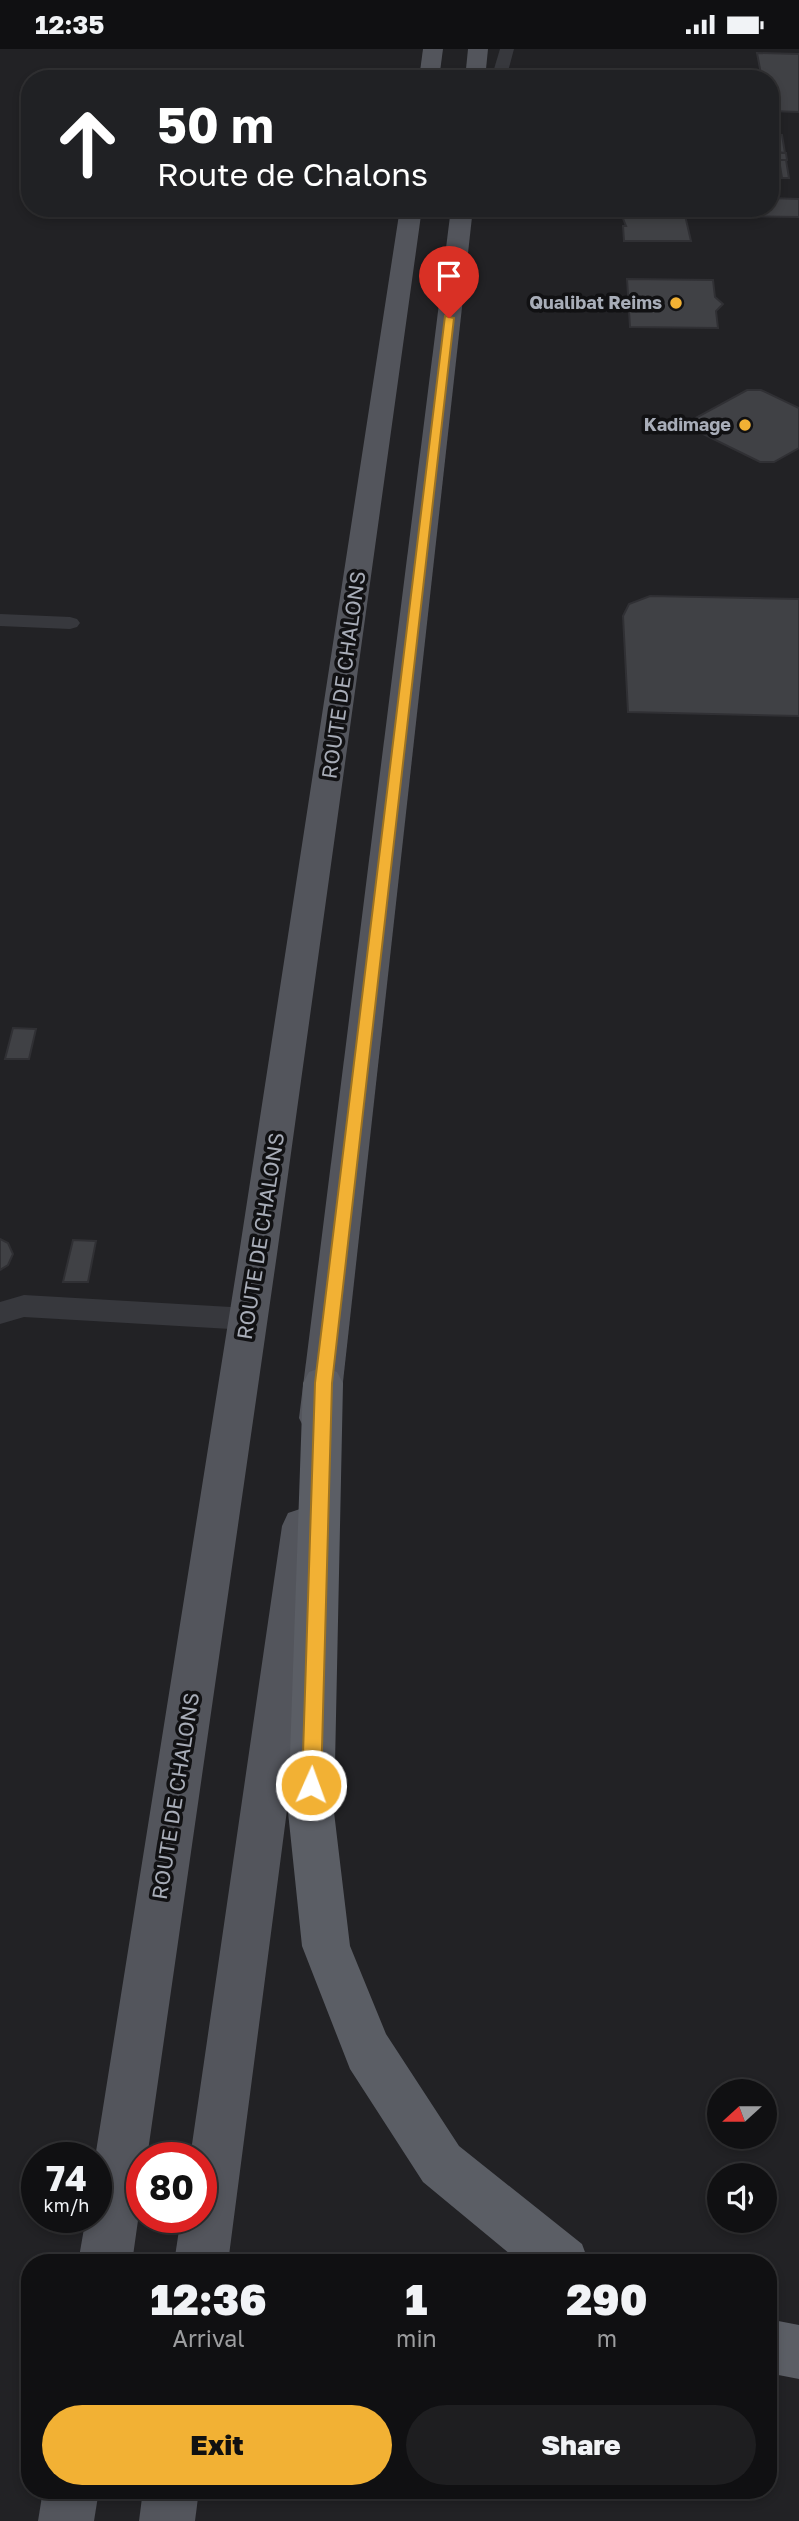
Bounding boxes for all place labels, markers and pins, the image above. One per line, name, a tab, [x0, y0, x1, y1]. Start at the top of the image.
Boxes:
pin	[419, 246, 479, 318]
place label: Qualibat Reims	[529, 291, 662, 313]
marker: Qualibat Reims	[668, 295, 684, 311]
place label: Kadimage	[644, 413, 731, 435]
marker: Kadimage	[737, 417, 753, 433]

